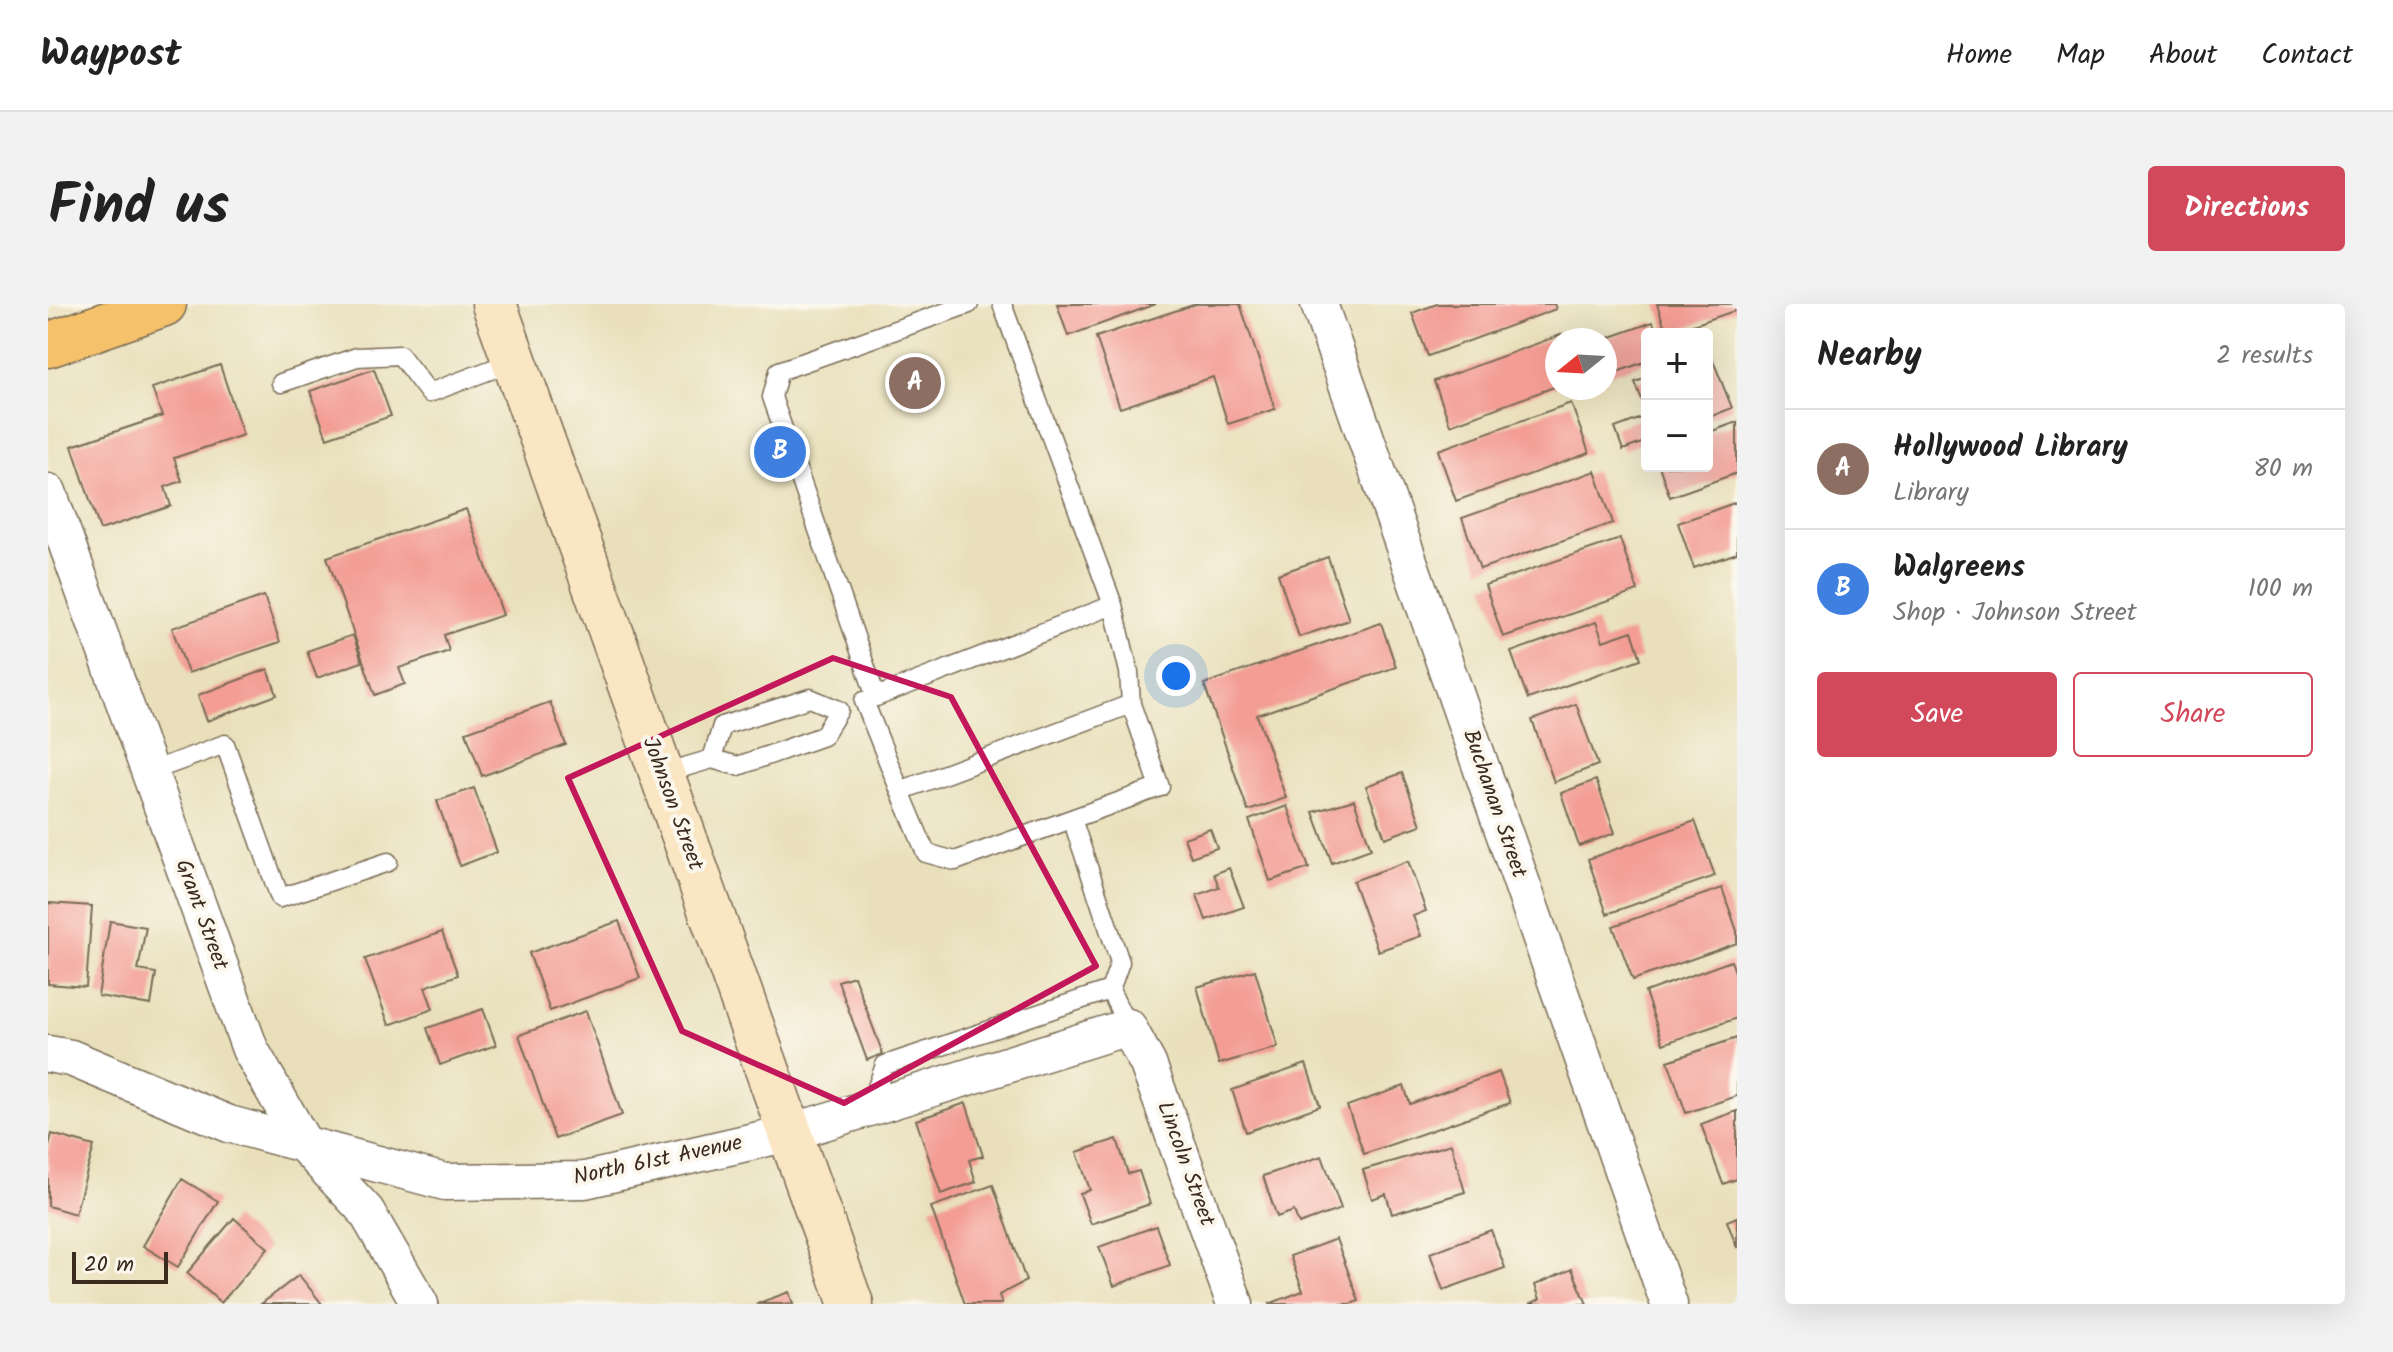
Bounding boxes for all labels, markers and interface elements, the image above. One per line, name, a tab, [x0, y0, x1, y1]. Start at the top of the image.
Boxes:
text: Waypost	[40, 25, 182, 85]
text: Home	[1946, 33, 2012, 78]
text: Map	[2056, 33, 2105, 78]
text: About	[2149, 33, 2217, 78]
text: Contact	[2261, 33, 2353, 78]
text: Find us	[48, 163, 229, 253]
button: Directions	[2148, 166, 2345, 251]
north arrow	[1545, 328, 1617, 400]
map controls	[1641, 328, 1713, 472]
button: +	[1641, 328, 1713, 400]
text: Nearby	[1817, 329, 1922, 383]
text: 2 results	[2216, 335, 2313, 377]
pin: A	[889, 353, 941, 413]
button: −	[1641, 400, 1713, 472]
pin: B	[754, 422, 806, 482]
text: Hollywood Library	[1893, 424, 2128, 472]
text: A	[1835, 448, 1851, 490]
text: 80 m	[2253, 448, 2313, 490]
text: Library	[1893, 472, 1969, 514]
text: Walgreens	[1893, 544, 2025, 592]
text: B	[1835, 568, 1851, 610]
text: 100 m	[2248, 568, 2313, 610]
text: Shop · Johnson Street	[1893, 592, 2137, 634]
your location	[1156, 656, 1196, 696]
button: Save	[1817, 672, 2057, 757]
button: Share	[2073, 672, 2313, 757]
street label: Buchanan Street	[1452, 725, 1536, 883]
street label: Johnson Street	[632, 732, 712, 876]
street label: Grant Street	[165, 855, 237, 976]
street label: Lincoln Street	[1146, 1097, 1224, 1232]
street label: North 61st Avenue	[570, 1126, 746, 1196]
scale bar	[72, 1248, 168, 1284]
text: 20 m	[84, 1248, 134, 1283]

